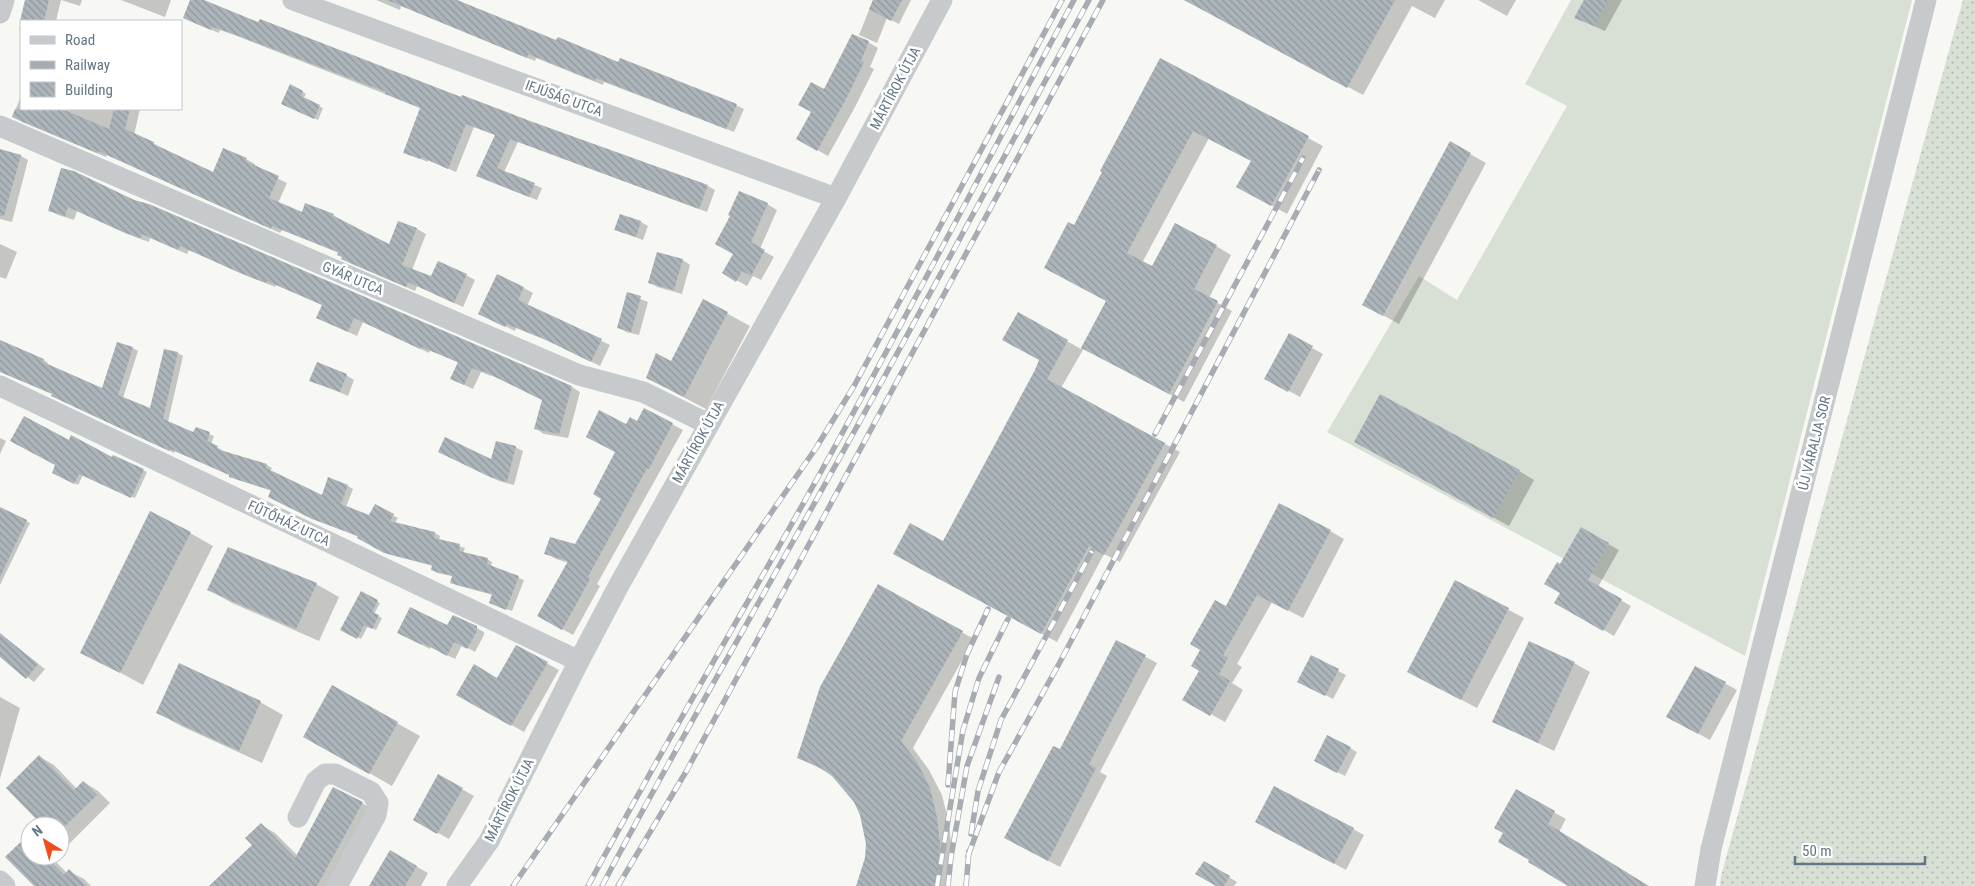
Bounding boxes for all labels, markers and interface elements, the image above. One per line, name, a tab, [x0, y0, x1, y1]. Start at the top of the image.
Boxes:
legend	[20, 20, 182, 110]
text: Road	[65, 31, 95, 49]
street label: MÁRTÍROK ÚTJA	[866, 43, 924, 132]
text: Railway	[65, 56, 110, 74]
street label: IFJÚSÁG UTCA	[523, 76, 605, 119]
text: Building	[65, 81, 113, 99]
street label: GYÁR UTCA	[320, 257, 386, 298]
street label: ÚJ VÁRALJA SOR	[1794, 393, 1834, 492]
street label: MÁRTÍROK ÚTJA	[668, 398, 727, 486]
street label: FŰTŐHÁZ UTCA	[246, 496, 333, 549]
street label: MÁRTÍROK ÚTJA	[480, 755, 537, 844]
north arrow	[20, 816, 70, 866]
text: N	[29, 822, 45, 840]
scale bar	[1795, 834, 1925, 866]
text: 50 m	[1802, 842, 1832, 860]

